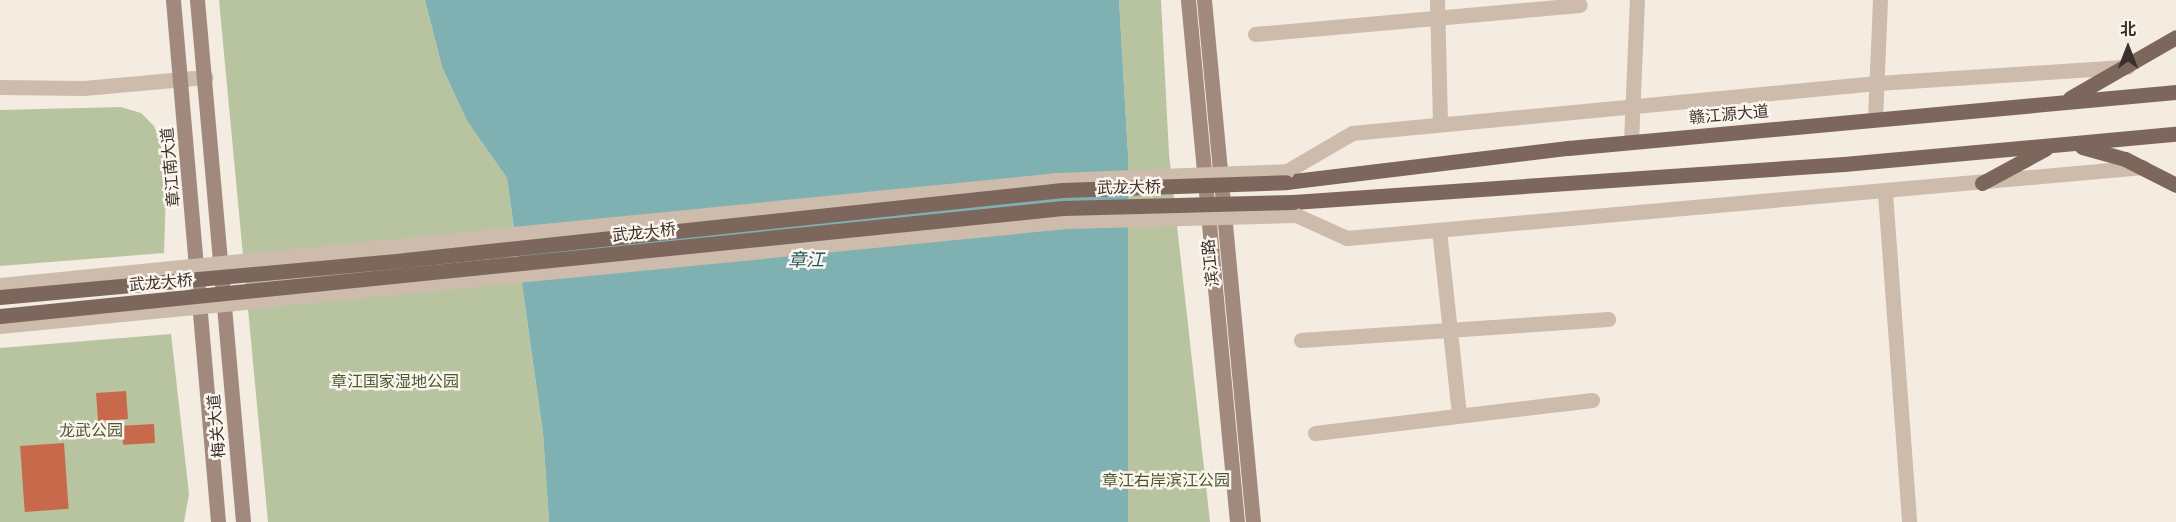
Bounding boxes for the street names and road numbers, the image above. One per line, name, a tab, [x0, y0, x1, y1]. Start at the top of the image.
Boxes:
street label: 赣江源大道	[1688, 102, 1770, 128]
street label: 章江南大道	[158, 126, 184, 208]
street label: 武龙大桥	[1097, 178, 1161, 198]
street label: 武龙大桥	[611, 220, 677, 246]
street label: 滨江路	[1199, 238, 1223, 288]
street label: 武龙大桥	[128, 271, 194, 295]
street label: 梅关大道	[205, 393, 229, 459]

